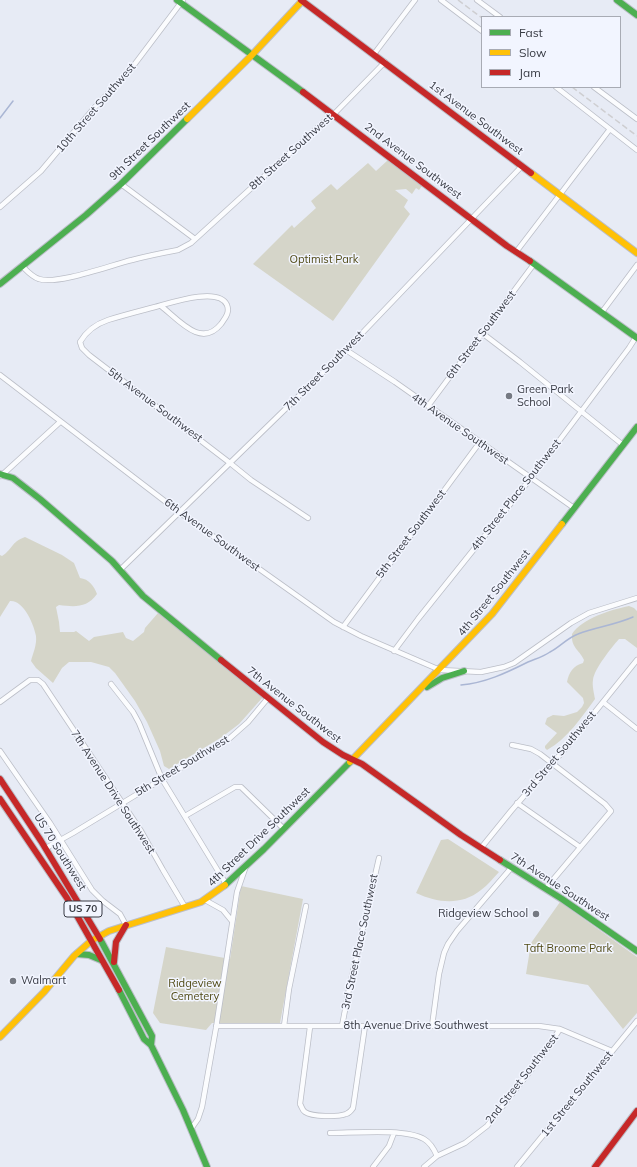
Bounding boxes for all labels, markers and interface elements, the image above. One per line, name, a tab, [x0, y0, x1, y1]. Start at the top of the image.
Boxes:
legend	[481, 16, 621, 88]
text: Fast	[519, 25, 543, 40]
text: Slow	[519, 45, 547, 60]
street label: 10th Street Southwest	[54, 61, 138, 155]
text: Jam	[519, 65, 541, 80]
street label: 1st Avenue Southwest	[426, 78, 526, 158]
street label: 9th Street Southwest	[107, 99, 193, 183]
street label: 8th Street Southwest	[247, 111, 335, 193]
street label: 2nd Avenue Southwest	[362, 120, 464, 202]
park label: Optimist Park	[289, 253, 359, 267]
street label: 6th Street Southwest	[443, 288, 519, 382]
street label: 7th Street Southwest	[281, 328, 367, 414]
street label: 5th Avenue Southwest	[105, 365, 205, 445]
place label: Green Park School	[517, 383, 573, 409]
street label: 4th Avenue Southwest	[409, 391, 511, 467]
marker: Green Park School	[504, 391, 514, 401]
street label: 4th Street Place Southwest	[468, 437, 564, 553]
street label: 5th Street Southwest	[373, 487, 449, 581]
street label: 6th Avenue Southwest	[161, 496, 263, 574]
street label: 4th Street Southwest	[455, 547, 533, 639]
street label: 7th Avenue Southwest	[244, 664, 344, 746]
street label: 3rd Street Southwest	[519, 708, 599, 800]
street label: 7th Avenue Drive Southwest	[68, 728, 158, 856]
street label: 5th Street Southwest	[133, 733, 231, 799]
street label: 4th Street Drive Southwest	[205, 785, 313, 889]
street label: US 70 Southwest	[31, 811, 89, 893]
street label: 7th Avenue Southwest	[508, 850, 612, 924]
street label: 3rd Street Place Southwest	[339, 873, 381, 1011]
road number: US 70	[64, 901, 102, 917]
place label: Ridgeview School	[438, 907, 528, 921]
marker: Ridgeview School	[531, 909, 541, 919]
park label: Taft Broome Park	[524, 942, 612, 956]
place label: Walmart	[21, 974, 66, 988]
marker: Walmart	[8, 976, 18, 986]
park label: Ridgeview Cemetery	[168, 977, 222, 1003]
street label: 8th Avenue Drive Southwest	[344, 1019, 488, 1033]
street label: 2nd Street Southwest	[483, 1032, 561, 1126]
street label: 1st Street Southwest	[538, 1048, 616, 1140]

